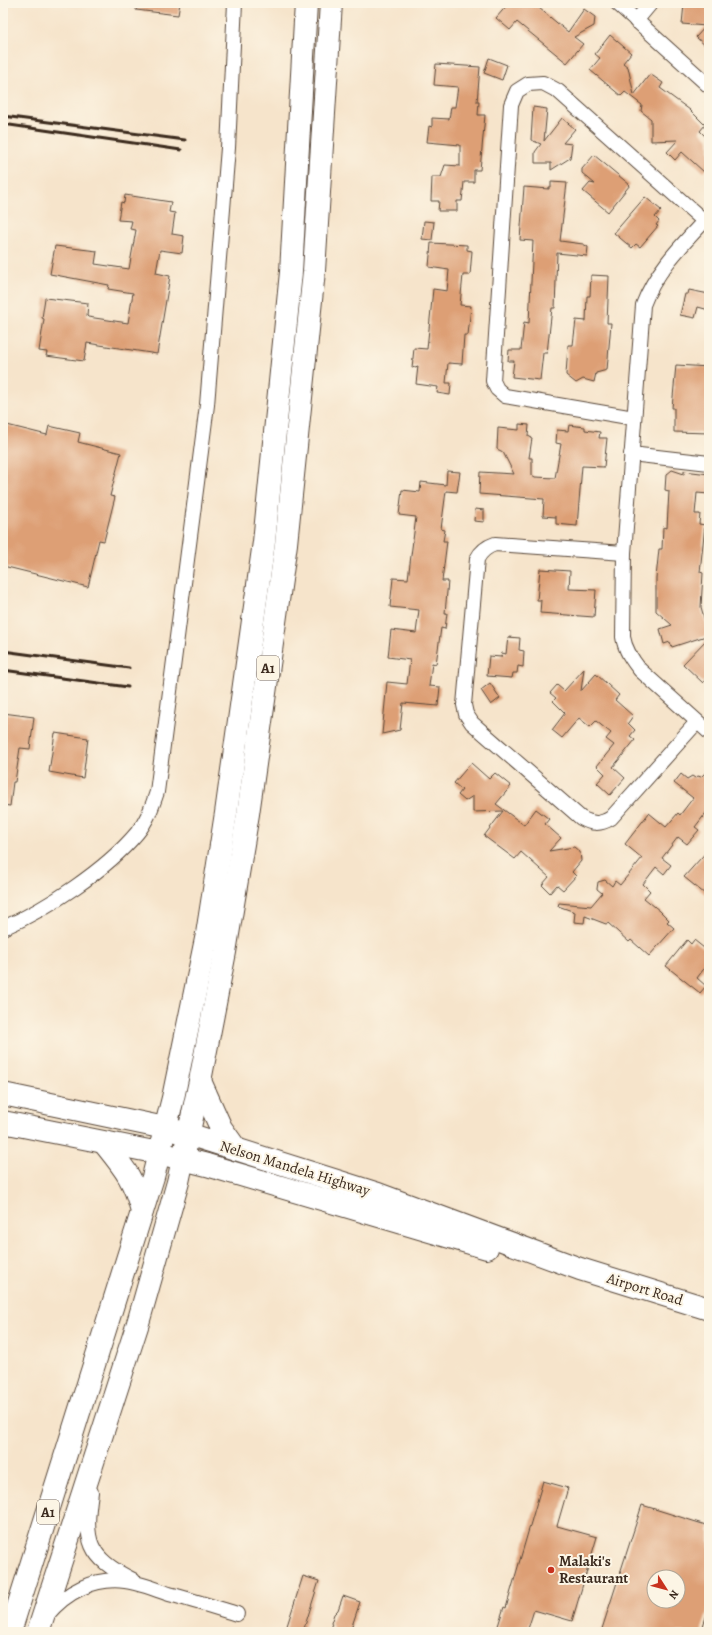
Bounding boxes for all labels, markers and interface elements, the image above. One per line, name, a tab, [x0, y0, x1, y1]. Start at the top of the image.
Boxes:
road number: A1	[257, 656, 279, 680]
street label: Nelson Mandela Highway	[217, 1136, 373, 1200]
street label: Airport Road	[603, 1268, 686, 1310]
road number: A1	[37, 1500, 59, 1524]
place label: Malaki's Restaurant	[559, 1551, 628, 1588]
marker: Malaki's Restaurant	[546, 1565, 556, 1575]
north arrow	[646, 1569, 686, 1609]
text: N	[665, 1587, 682, 1602]

